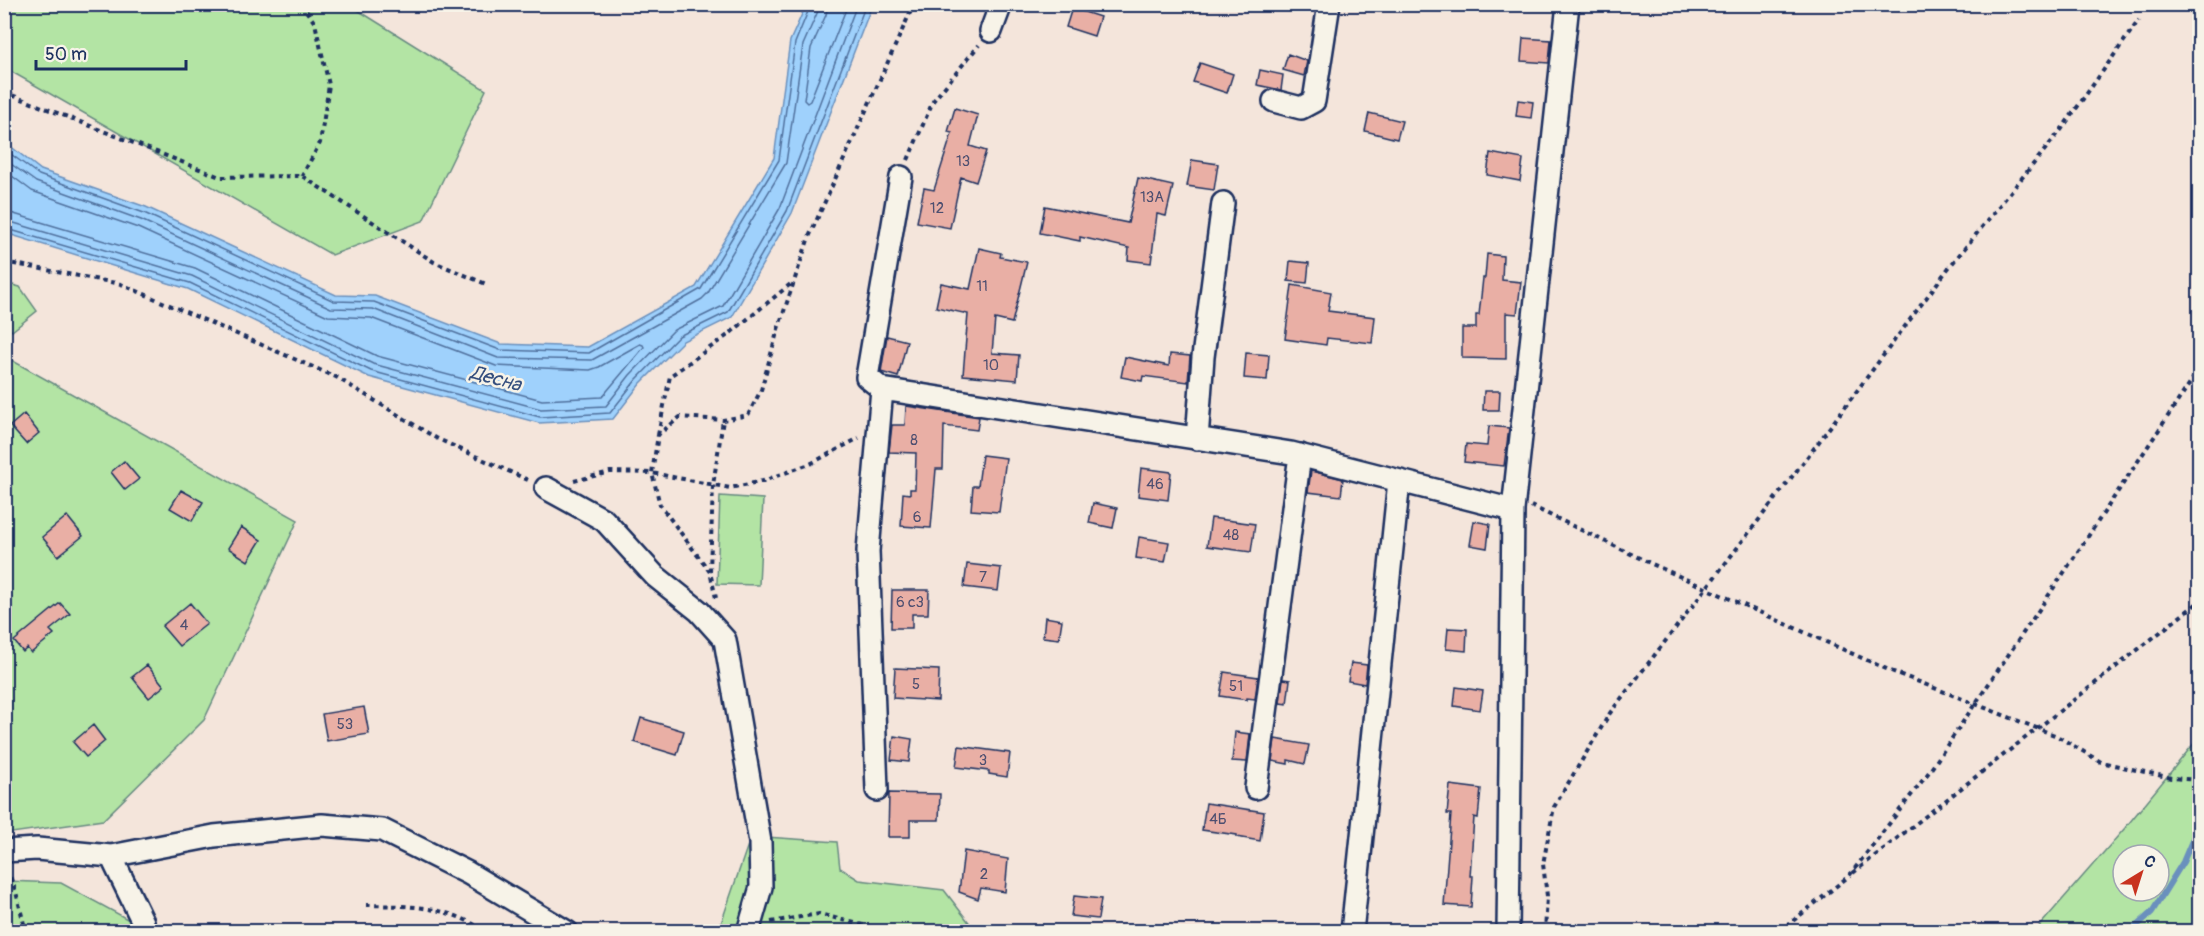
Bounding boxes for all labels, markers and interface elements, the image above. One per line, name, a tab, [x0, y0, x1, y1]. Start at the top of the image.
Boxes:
scale bar	[36, 33, 186, 71]
text: 50 m	[45, 43, 87, 66]
house number: 13	[956, 152, 970, 171]
house number: 13А	[1140, 188, 1164, 207]
house number: 12	[930, 199, 944, 218]
house number: 11	[976, 277, 988, 296]
house number: 10	[983, 356, 999, 375]
water label: Десна	[467, 360, 526, 398]
house number: 8	[910, 431, 918, 450]
house number: 46	[1146, 475, 1164, 494]
house number: 6	[913, 508, 921, 527]
house number: 48	[1223, 526, 1240, 545]
house number: 7	[979, 568, 987, 587]
house number: 6 с3	[896, 593, 924, 612]
house number: 4	[180, 616, 189, 635]
house number: 5	[912, 675, 920, 694]
house number: 51	[1229, 677, 1243, 696]
house number: 53	[337, 715, 353, 734]
house number: 3	[979, 751, 987, 770]
house number: 4Б	[1209, 810, 1227, 829]
north arrow	[2111, 843, 2171, 903]
text: С	[2140, 851, 2160, 873]
house number: 2	[980, 865, 988, 884]

